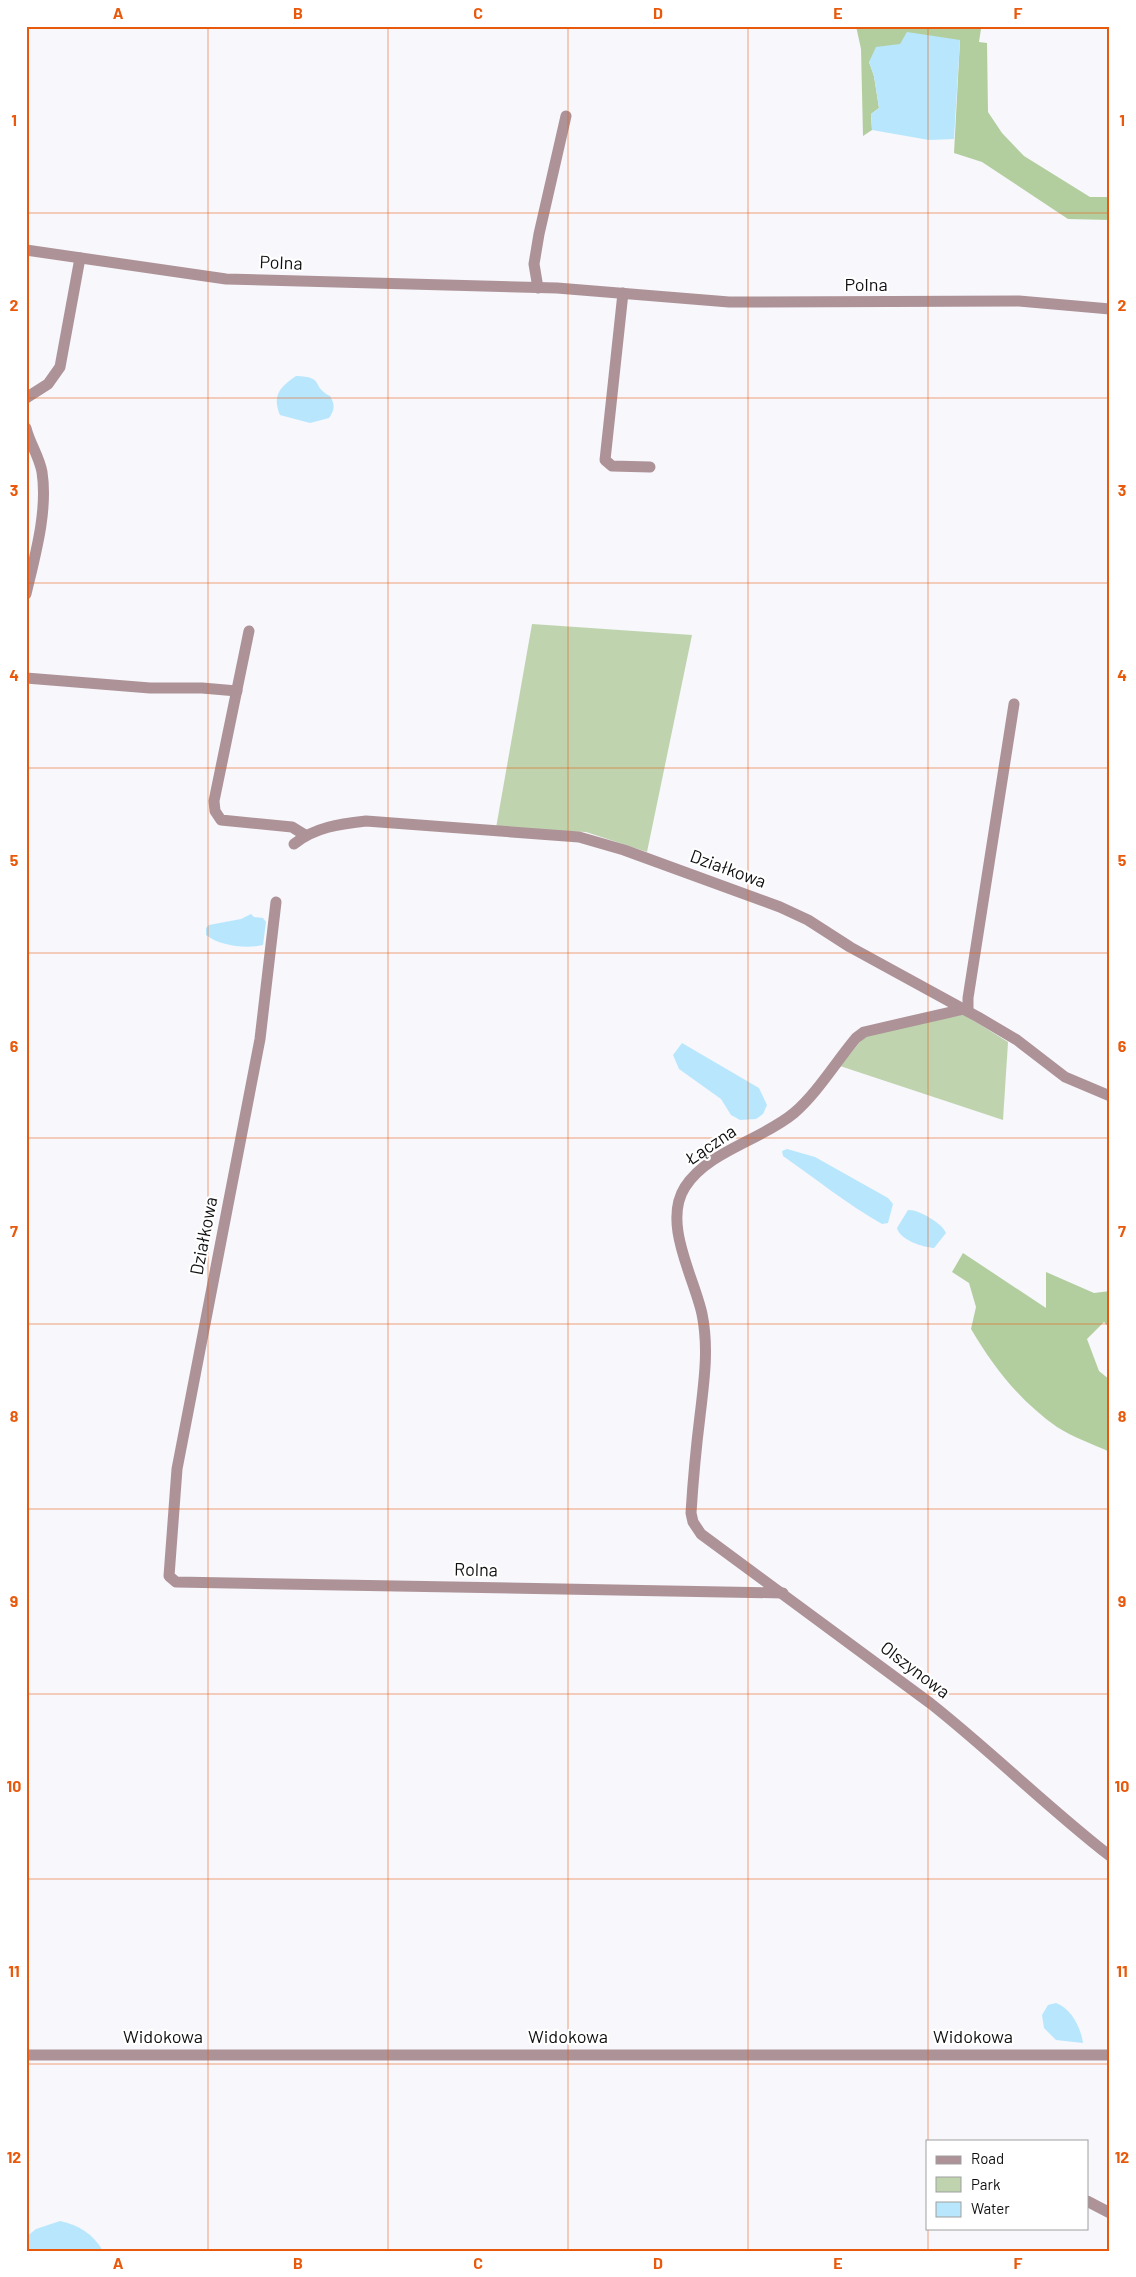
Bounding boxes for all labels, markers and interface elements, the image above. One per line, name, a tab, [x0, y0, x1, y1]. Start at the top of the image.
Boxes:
text: A	[113, 3, 124, 22]
text: B	[293, 3, 303, 22]
text: C	[473, 3, 483, 22]
text: D	[653, 3, 663, 22]
text: E	[833, 3, 843, 22]
text: F	[1014, 3, 1023, 22]
text: 1	[11, 110, 17, 129]
text: 1	[1119, 110, 1125, 129]
street label: Polna	[259, 250, 303, 274]
street label: Polna	[844, 273, 888, 295]
text: 2	[10, 295, 19, 314]
text: 2	[1118, 295, 1127, 314]
text: 3	[10, 480, 18, 499]
text: 3	[1118, 480, 1126, 499]
text: 4	[9, 665, 19, 684]
text: 4	[1117, 665, 1127, 684]
street label: Działkowa	[687, 844, 769, 892]
text: 5	[10, 850, 19, 869]
text: 5	[1118, 850, 1127, 869]
text: 6	[10, 1036, 19, 1055]
text: 6	[1118, 1036, 1127, 1055]
street label: Łączna	[680, 1119, 740, 1170]
street label: Działkowa	[185, 1195, 221, 1277]
text: 7	[10, 1221, 18, 1240]
text: 7	[1118, 1221, 1126, 1240]
text: 8	[10, 1406, 19, 1425]
text: 8	[1118, 1406, 1127, 1425]
street label: Rolna	[454, 1558, 498, 1580]
text: 9	[10, 1591, 18, 1610]
text: 9	[1118, 1591, 1126, 1610]
street label: Olszynowa	[877, 1636, 955, 1702]
text: 10	[7, 1776, 21, 1795]
text: 10	[1115, 1776, 1129, 1795]
text: 11	[8, 1961, 20, 1980]
text: 11	[1116, 1961, 1128, 1980]
street label: Widokowa	[123, 2025, 203, 2047]
street label: Widokowa	[528, 2025, 608, 2047]
street label: Widokowa	[933, 2025, 1013, 2047]
legend	[926, 2140, 1088, 2230]
text: 12	[7, 2147, 21, 2166]
text: 12	[1115, 2147, 1129, 2166]
text: Road	[971, 2149, 1004, 2167]
text: Park	[971, 2175, 1001, 2193]
text: Water	[971, 2199, 1010, 2217]
text: A	[113, 2253, 124, 2272]
text: B	[293, 2253, 303, 2272]
text: C	[473, 2253, 483, 2272]
text: D	[653, 2253, 663, 2272]
text: E	[833, 2253, 843, 2272]
text: F	[1014, 2253, 1023, 2272]

